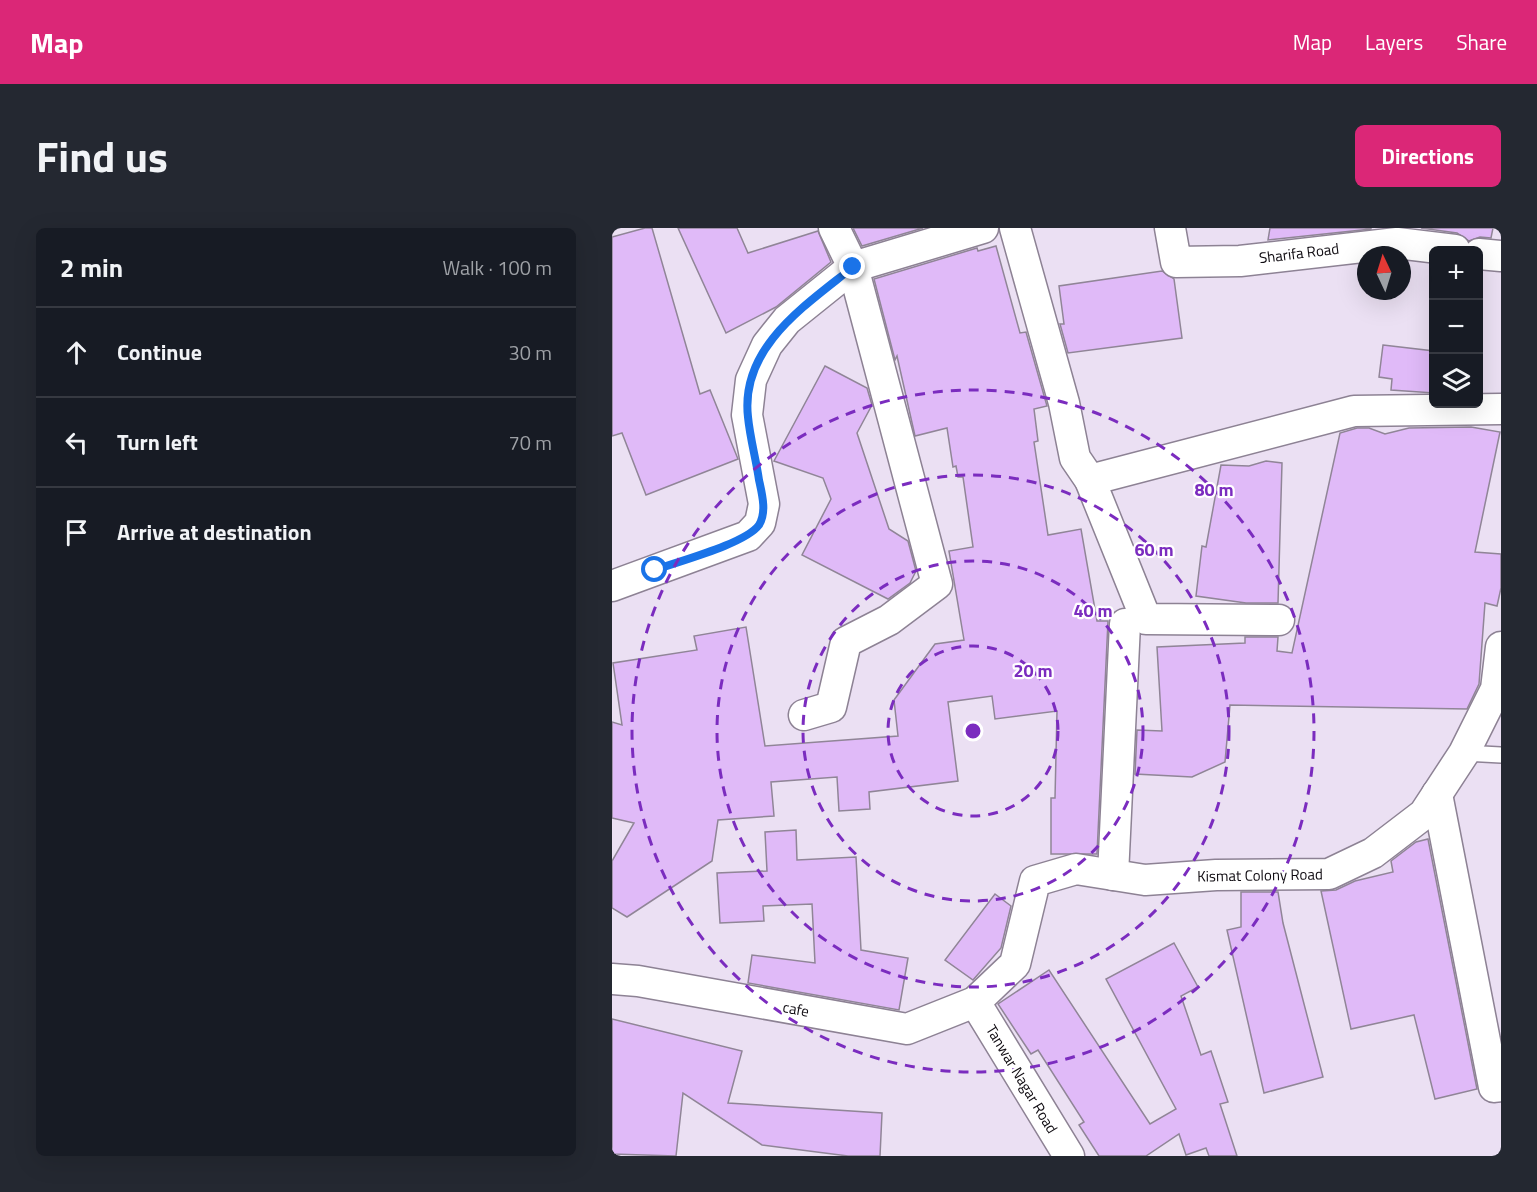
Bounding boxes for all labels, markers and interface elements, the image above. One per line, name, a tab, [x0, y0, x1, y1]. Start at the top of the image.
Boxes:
text: Map	[30, 21, 84, 64]
text: Map	[1293, 26, 1332, 58]
text: Layers	[1365, 26, 1423, 58]
text: Share	[1456, 26, 1507, 58]
text: Find us	[36, 124, 168, 188]
button: Directions	[1355, 125, 1501, 187]
street label: Sharifa Road	[1258, 237, 1340, 269]
north arrow	[1357, 246, 1411, 300]
map controls	[1429, 246, 1483, 408]
button: +	[1429, 246, 1483, 300]
text: 2 min	[60, 248, 123, 287]
text: Walk · 100 m	[443, 252, 552, 283]
route end	[839, 253, 865, 279]
button: −	[1429, 300, 1483, 354]
text: Continue	[117, 335, 202, 369]
icon: ahead	[60, 336, 93, 369]
text: 30 m	[508, 337, 552, 368]
button: layers	[1429, 354, 1483, 408]
text: Turn left	[117, 425, 198, 459]
icon: left	[60, 426, 93, 459]
text: 70 m	[508, 427, 552, 458]
text: 80 m	[1194, 476, 1234, 503]
text: Arrive at destination	[117, 515, 312, 549]
icon: arrive	[60, 516, 93, 549]
text: 60 m	[1134, 536, 1174, 563]
route start	[641, 556, 667, 582]
text: 40 m	[1073, 597, 1113, 624]
text: 20 m	[1013, 657, 1053, 684]
centre of rings	[963, 721, 983, 741]
street label: Kismat Colony Road	[1197, 862, 1323, 888]
street label: cafe	[781, 995, 811, 1023]
street label: Tanwar Nagar Road	[980, 1020, 1064, 1138]

